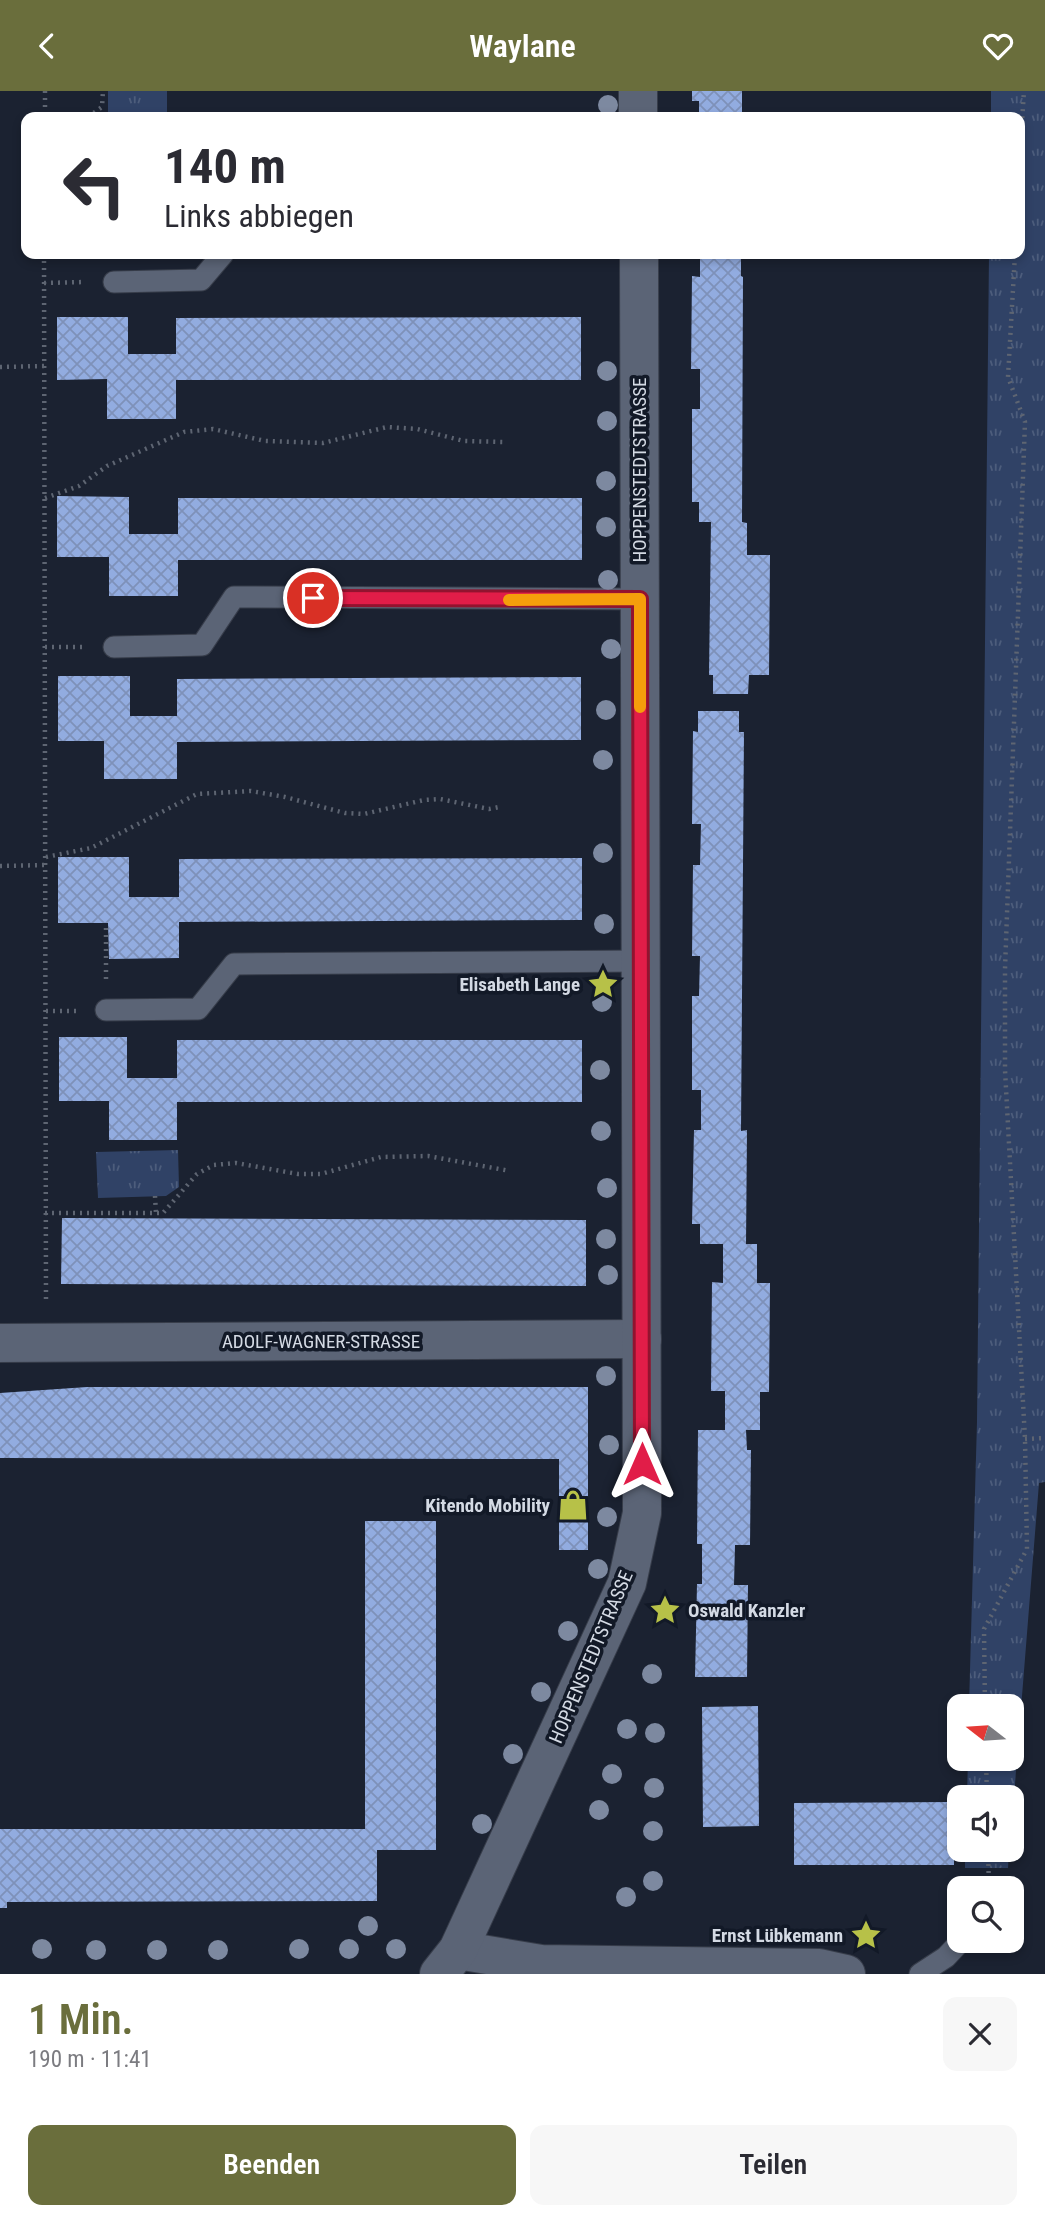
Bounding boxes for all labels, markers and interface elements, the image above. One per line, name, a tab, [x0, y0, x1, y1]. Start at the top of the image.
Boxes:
icon: back	[28, 27, 66, 65]
text: Waylane	[469, 27, 576, 65]
icon: heart	[979, 27, 1017, 65]
text: 140 m	[164, 138, 286, 195]
icon: left	[49, 140, 140, 231]
text: Links abbiegen	[164, 197, 354, 235]
street label: HOPPENSTEDTSTRASSE	[628, 378, 651, 562]
pin	[283, 568, 343, 628]
icon: arrive	[294, 579, 332, 617]
place icon: Elisabeth Lange	[586, 967, 620, 1001]
place label: Elisabeth Lange	[459, 973, 580, 996]
street label: ADOLF-WAGNER-STRASSE	[222, 1330, 420, 1353]
position arrow	[605, 1427, 679, 1501]
shop icon: Kitendo Mobility	[556, 1488, 590, 1522]
place label: Kitendo Mobility	[425, 1494, 551, 1517]
street label: HOPPENSTEDTSTRASSE	[544, 1567, 638, 1747]
place icon: Oswald Kanzler	[648, 1593, 682, 1627]
place label: Oswald Kanzler	[688, 1599, 805, 1622]
north arrow	[947, 1694, 1024, 1771]
map controls	[947, 1694, 1024, 1953]
button: sound	[947, 1785, 1024, 1862]
button: search	[947, 1876, 1024, 1953]
place icon: Ernst Lübkemann	[849, 1918, 883, 1952]
place label: Ernst Lübkemann	[712, 1924, 843, 1947]
text: 1 Min.	[28, 1995, 134, 2044]
button: close	[943, 1997, 1017, 2071]
text: 190 m · 11:41	[28, 2046, 152, 2073]
button: Beenden	[28, 2125, 516, 2205]
button: Teilen	[530, 2125, 1017, 2205]

